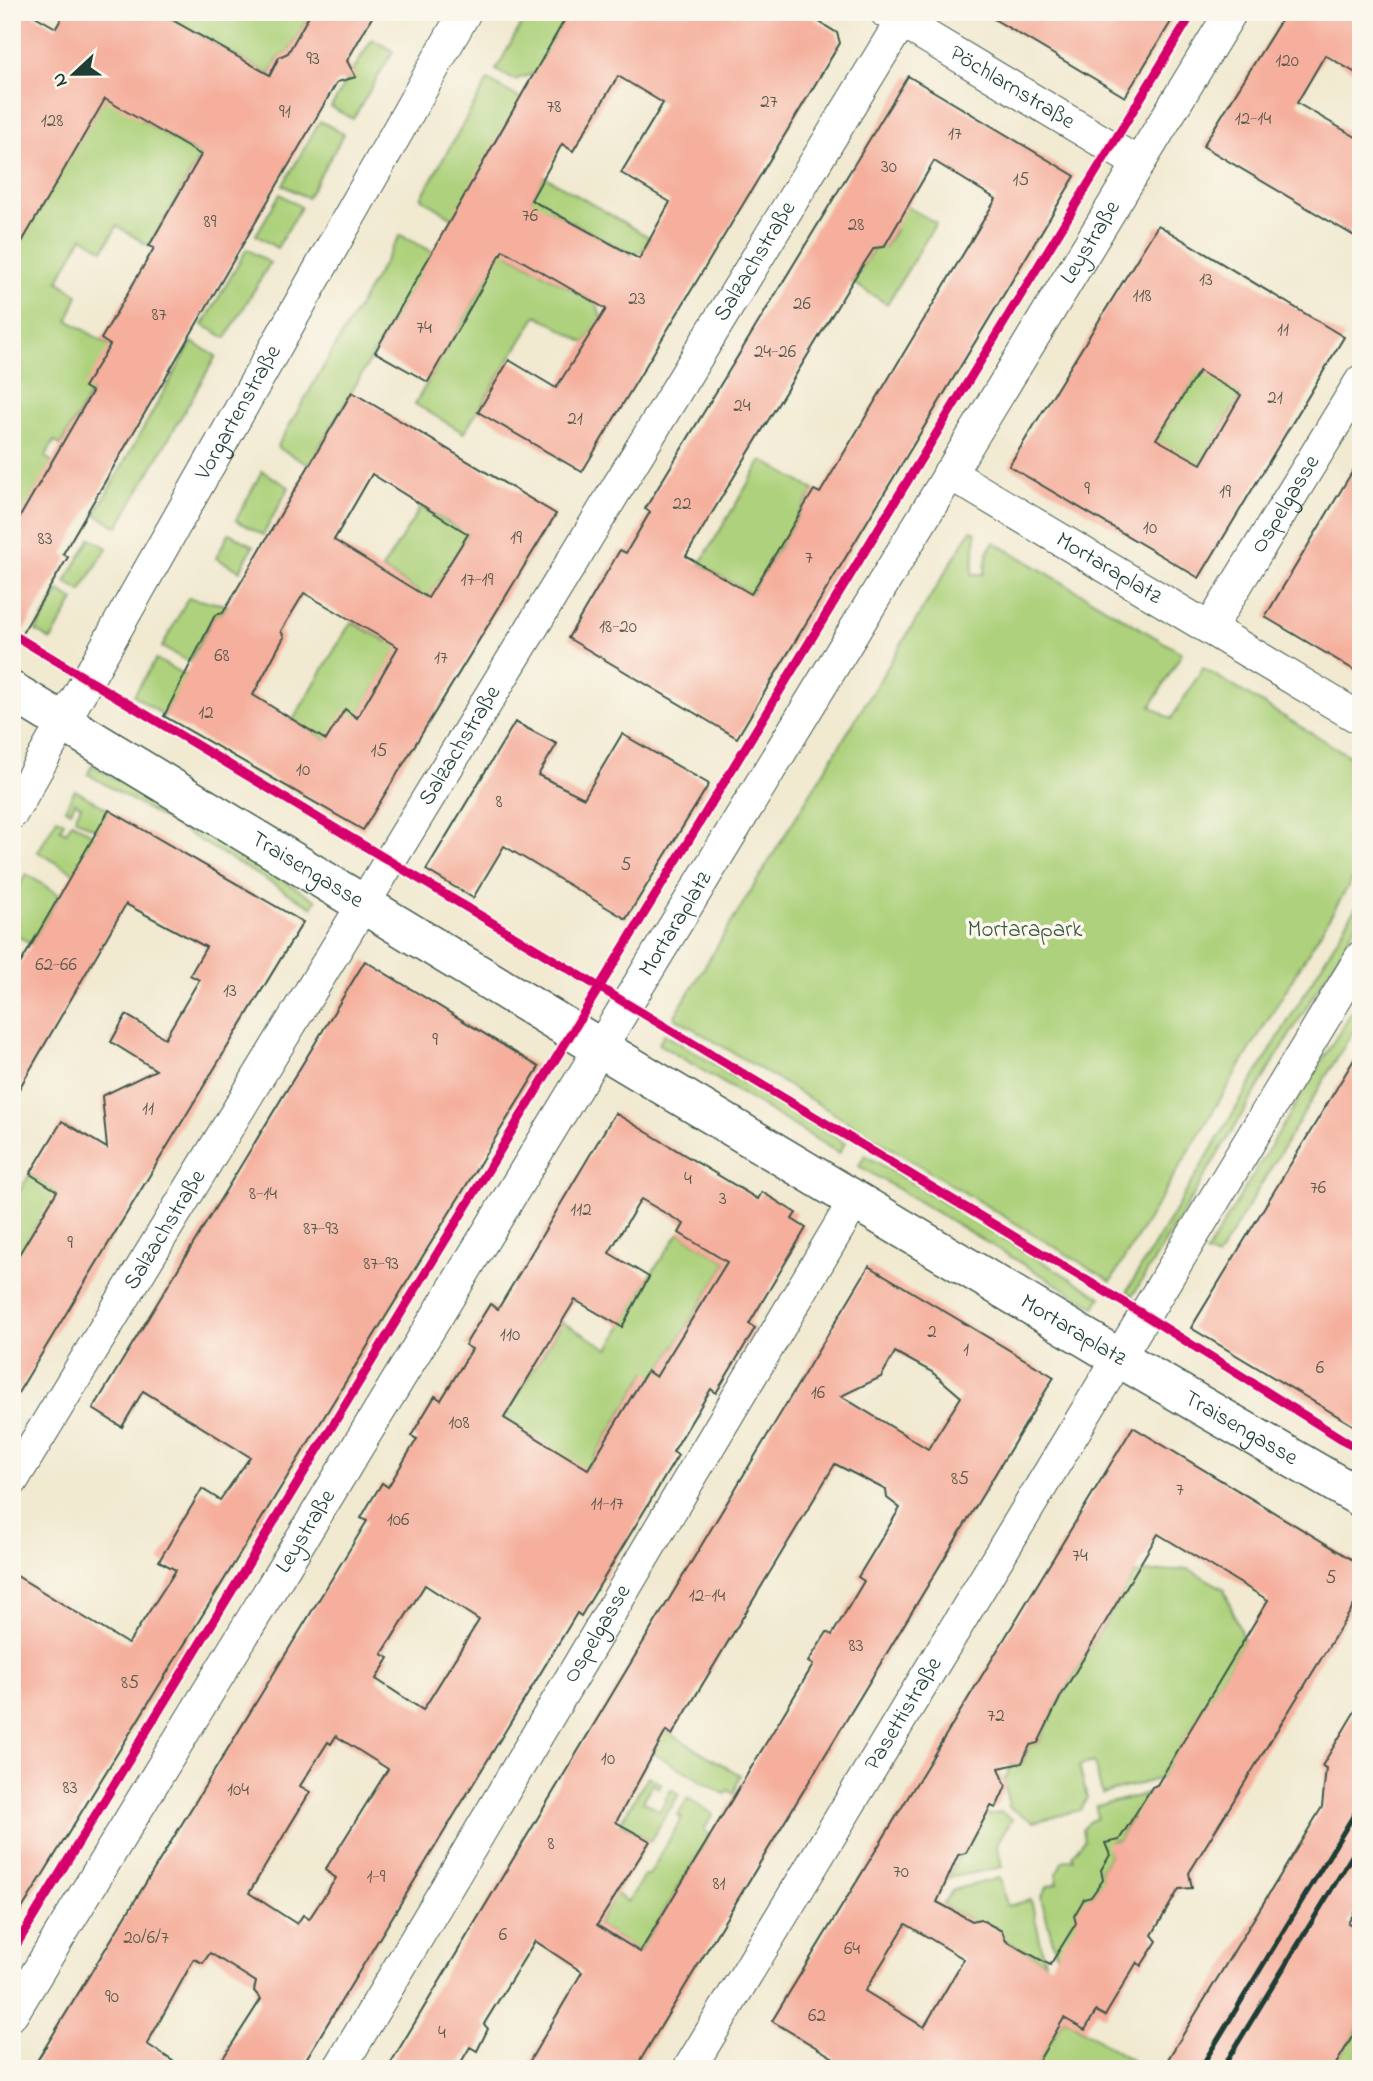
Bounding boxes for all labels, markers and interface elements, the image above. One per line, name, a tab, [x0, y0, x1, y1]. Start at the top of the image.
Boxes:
street label: Pöchlarnstraße	[943, 37, 1082, 138]
north arrow	[38, 38, 108, 108]
house number: 93	[306, 46, 320, 73]
house number: 120	[1275, 48, 1299, 75]
text: N	[46, 68, 75, 90]
house number: 27	[760, 89, 778, 116]
house number: 78	[547, 94, 561, 121]
house number: 91	[279, 99, 291, 126]
house number: 12-14	[1235, 106, 1271, 133]
house number: 128	[41, 108, 63, 135]
house number: 17	[948, 121, 962, 148]
house number: 30	[881, 154, 897, 181]
house number: 15	[1013, 167, 1030, 194]
street label: Salzachstraße	[706, 194, 805, 328]
street label: Leystraße	[1052, 194, 1129, 291]
house number: 76	[522, 203, 538, 230]
house number: 89	[204, 209, 217, 236]
house number: 28	[848, 212, 864, 239]
house number: 13	[1199, 267, 1213, 294]
house number: 118	[1132, 283, 1152, 310]
house number: 23	[628, 286, 646, 313]
house number: 26	[793, 291, 811, 318]
house number: 87	[152, 302, 167, 329]
house number: 74	[416, 315, 432, 342]
house number: 11	[1277, 317, 1289, 344]
street label: Vorgartenstraße	[187, 338, 290, 487]
house number: 24-26	[754, 339, 796, 366]
house number: 21	[1267, 385, 1283, 412]
house number: 24	[733, 393, 751, 420]
house number: 21	[567, 406, 583, 433]
street label: Ospelgasse	[1243, 448, 1329, 560]
house number: 9	[1084, 476, 1090, 503]
house number: 19	[1219, 479, 1231, 506]
house number: 22	[673, 491, 691, 518]
house number: 10	[1143, 515, 1157, 542]
street label: Mortaraplatz	[1049, 524, 1168, 613]
house number: 19	[510, 525, 522, 552]
house number: 83	[38, 526, 53, 553]
house number: 7	[805, 545, 813, 572]
house number: 17-19	[461, 567, 494, 594]
house number: 18-20	[599, 614, 637, 641]
house number: 68	[214, 643, 230, 670]
house number: 17	[434, 645, 448, 672]
street label: Salzachstraße	[411, 679, 510, 812]
house number: 12	[198, 700, 214, 727]
house number: 15	[371, 738, 388, 765]
house number: 10	[296, 757, 310, 784]
house number: 8	[495, 789, 503, 816]
street label: Traisengasse	[244, 823, 370, 917]
house number: 5	[621, 852, 632, 879]
street label: Mortaraplatz	[631, 865, 721, 983]
park label: Mortarapark	[968, 914, 1083, 947]
house number: 62-66	[35, 952, 77, 979]
house number: 13	[223, 978, 237, 1005]
house number: 9	[432, 1027, 438, 1054]
house number: 11	[142, 1096, 154, 1123]
street label: Salzachstraße	[116, 1163, 215, 1296]
house number: 4	[684, 1166, 692, 1193]
house number: 76	[1310, 1175, 1326, 1202]
house number: 8-14	[249, 1181, 277, 1208]
house number: 3	[719, 1186, 727, 1213]
house number: 112	[570, 1197, 592, 1224]
house number: 87-93	[303, 1216, 339, 1243]
house number: 9	[67, 1230, 73, 1257]
house number: 87-93	[363, 1251, 399, 1278]
street label: Mortaraplatz	[1014, 1286, 1133, 1375]
house number: 2	[927, 1319, 937, 1346]
house number: 110	[500, 1322, 520, 1349]
house number: 1	[963, 1337, 969, 1364]
house number: 6	[1316, 1355, 1324, 1382]
house number: 16	[811, 1380, 825, 1407]
street label: Traisengasse	[1178, 1382, 1304, 1475]
house number: 108	[448, 1410, 470, 1437]
house number: 85	[951, 1466, 969, 1493]
house number: 7	[1176, 1477, 1184, 1504]
street label: Leystraße	[268, 1483, 344, 1580]
house number: 11-17	[590, 1491, 624, 1518]
house number: 106	[387, 1507, 409, 1534]
house number: 74	[1072, 1543, 1088, 1570]
house number: 5	[1326, 1565, 1337, 1592]
street label: Ospelgasse	[555, 1578, 640, 1690]
house number: 12-14	[689, 1583, 725, 1610]
house number: 83	[849, 1633, 864, 1660]
street label: Pasettistraße	[857, 1650, 951, 1777]
house number: 85	[121, 1670, 139, 1697]
house number: 72	[987, 1703, 1005, 1730]
house number: 10	[601, 1746, 615, 1773]
house number: 83	[63, 1775, 78, 1802]
house number: 104	[227, 1777, 249, 1804]
house number: 8	[547, 1831, 555, 1858]
house number: 70	[893, 1859, 909, 1886]
house number: 1-9	[367, 1864, 386, 1891]
house number: 81	[712, 1871, 726, 1898]
house number: 6	[499, 1922, 507, 1949]
house number: 20/6/7	[123, 1925, 169, 1952]
house number: 64	[844, 1936, 860, 1963]
house number: 90	[105, 1984, 119, 2011]
house number: 62	[808, 2003, 826, 2030]
house number: 4	[438, 2020, 446, 2047]

